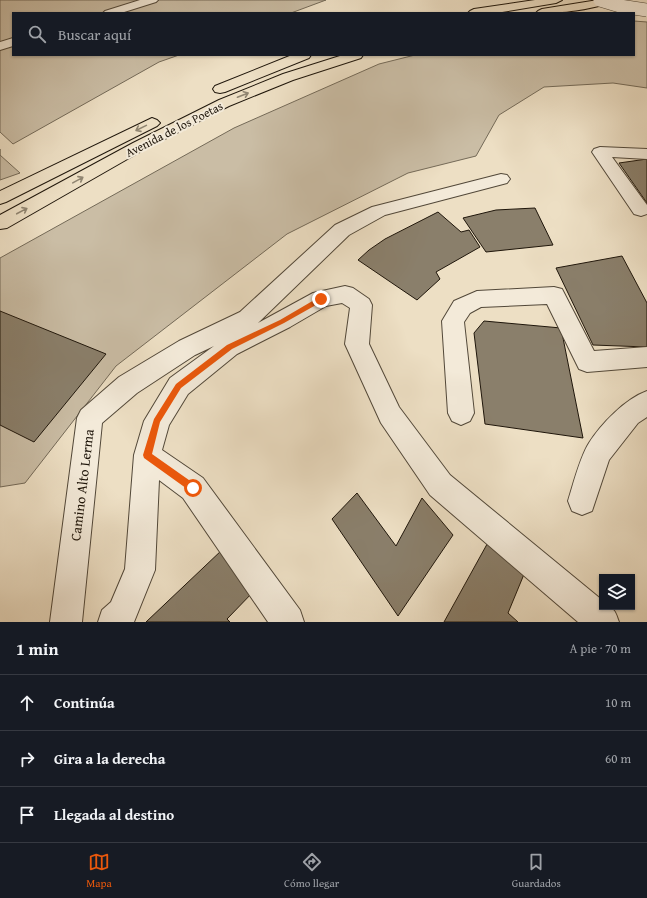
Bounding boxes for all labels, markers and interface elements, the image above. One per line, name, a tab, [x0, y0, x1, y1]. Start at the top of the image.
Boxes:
search box	[12, 12, 635, 56]
icon: search	[26, 23, 48, 45]
text: Buscar aquí	[58, 24, 131, 45]
one-way arrow	[236, 91, 248, 99]
street label: Avenida de los Poetas	[122, 97, 226, 161]
one-way arrow	[136, 125, 148, 132]
one-way arrow	[72, 176, 84, 184]
one-way arrow	[16, 207, 28, 214]
route end	[312, 290, 330, 308]
street label: Camino Alto Lerma	[65, 428, 99, 542]
route start	[184, 479, 202, 497]
map controls	[599, 574, 635, 610]
button: layers	[599, 574, 635, 610]
text: 1 min	[16, 636, 58, 661]
text: A pie · 70 m	[570, 639, 631, 658]
icon: ahead	[16, 692, 38, 714]
text: Continúa	[54, 692, 115, 713]
text: 10 m	[605, 693, 631, 712]
icon: right	[16, 748, 38, 770]
text: Gira a la derecha	[54, 748, 165, 769]
text: 60 m	[605, 749, 631, 768]
icon: arrive	[16, 804, 38, 826]
text: Llegada al destino	[54, 804, 174, 825]
tab: Mapa	[86, 851, 112, 891]
tab: Cómo llegar	[284, 851, 339, 891]
tab: Guardados	[512, 851, 561, 891]

